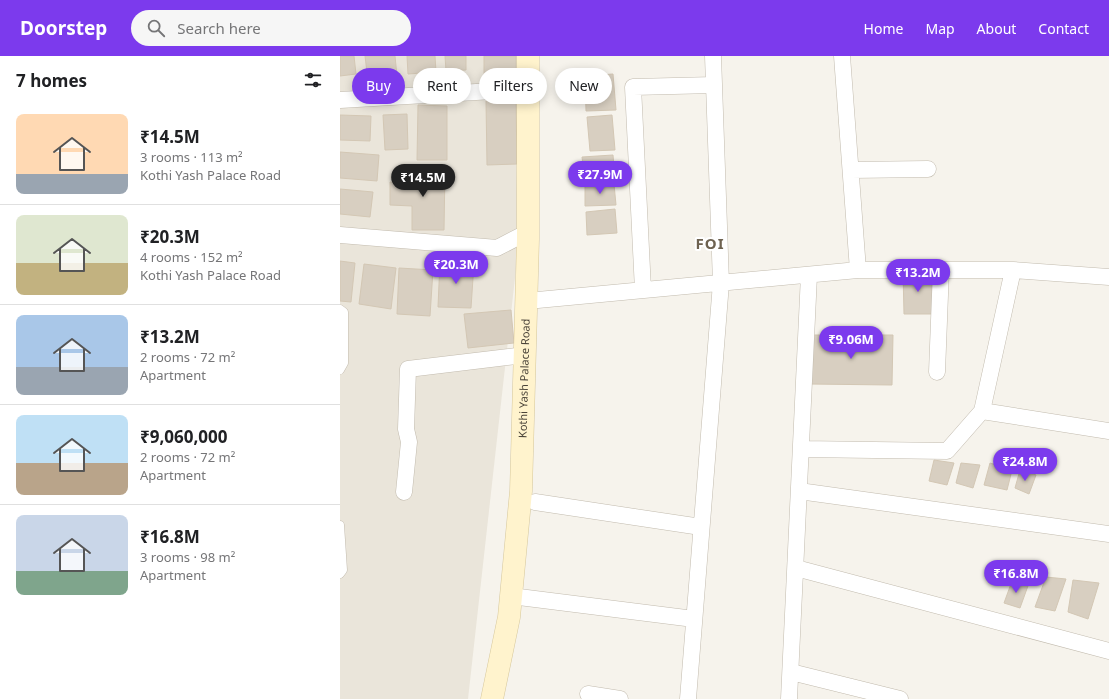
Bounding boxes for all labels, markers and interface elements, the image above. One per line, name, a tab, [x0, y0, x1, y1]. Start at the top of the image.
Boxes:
search box	[131, 10, 411, 46]
text: Doorstep	[20, 15, 107, 41]
icon: search	[145, 17, 167, 39]
text: Search here	[177, 18, 261, 38]
text: Home	[864, 19, 903, 38]
text: Map	[925, 19, 955, 38]
text: About	[977, 19, 1016, 38]
text: Contact	[1038, 19, 1089, 38]
chip: Buy	[352, 68, 405, 104]
chip: Rent	[413, 68, 471, 104]
chip: Filters	[479, 68, 547, 104]
chip: New	[555, 68, 612, 104]
text: 7 homes	[16, 69, 87, 92]
icon: filters	[302, 69, 324, 91]
text: ₹14.5M	[140, 125, 200, 148]
icon: home	[48, 130, 96, 178]
text: 3 rooms · 113 m²	[140, 148, 243, 166]
pin: ₹27.9M	[567, 161, 633, 195]
pin: ₹14.5M	[390, 164, 456, 198]
text: ₹27.9M	[577, 165, 623, 183]
text: Kothi Yash Palace Road	[140, 166, 281, 184]
text: ₹14.5M	[400, 168, 446, 186]
text: ₹20.3M	[140, 225, 200, 248]
icon: home	[48, 231, 96, 279]
district label: FOI	[696, 233, 724, 253]
text: 4 rooms · 152 m²	[140, 248, 243, 266]
pin: ₹20.3M	[423, 251, 489, 285]
text: ₹20.3M	[433, 255, 479, 273]
pin: ₹13.2M	[885, 259, 951, 293]
text: ₹13.2M	[895, 263, 941, 281]
text: Kothi Yash Palace Road	[140, 266, 281, 284]
street label: Kothi Yash Palace Road	[514, 318, 533, 438]
text: ₹13.2M	[140, 325, 200, 348]
pin: ₹9.06M	[818, 326, 884, 360]
text: ₹9.06M	[828, 330, 874, 348]
icon: home	[48, 331, 96, 379]
text: 2 rooms · 72 m²	[140, 348, 235, 366]
text: Apartment	[140, 366, 206, 384]
text: ₹9,060,000	[140, 425, 227, 448]
icon: home	[48, 431, 96, 479]
text: 2 rooms · 72 m²	[140, 448, 235, 466]
pin: ₹24.8M	[992, 448, 1058, 482]
text: ₹24.8M	[1002, 452, 1048, 470]
text: Apartment	[140, 466, 206, 484]
text: ₹16.8M	[140, 525, 200, 548]
icon: home	[48, 531, 96, 579]
text: 3 rooms · 98 m²	[140, 548, 235, 566]
pin: ₹16.8M	[983, 560, 1049, 594]
text: ₹16.8M	[993, 564, 1039, 582]
text: Apartment	[140, 566, 206, 584]

